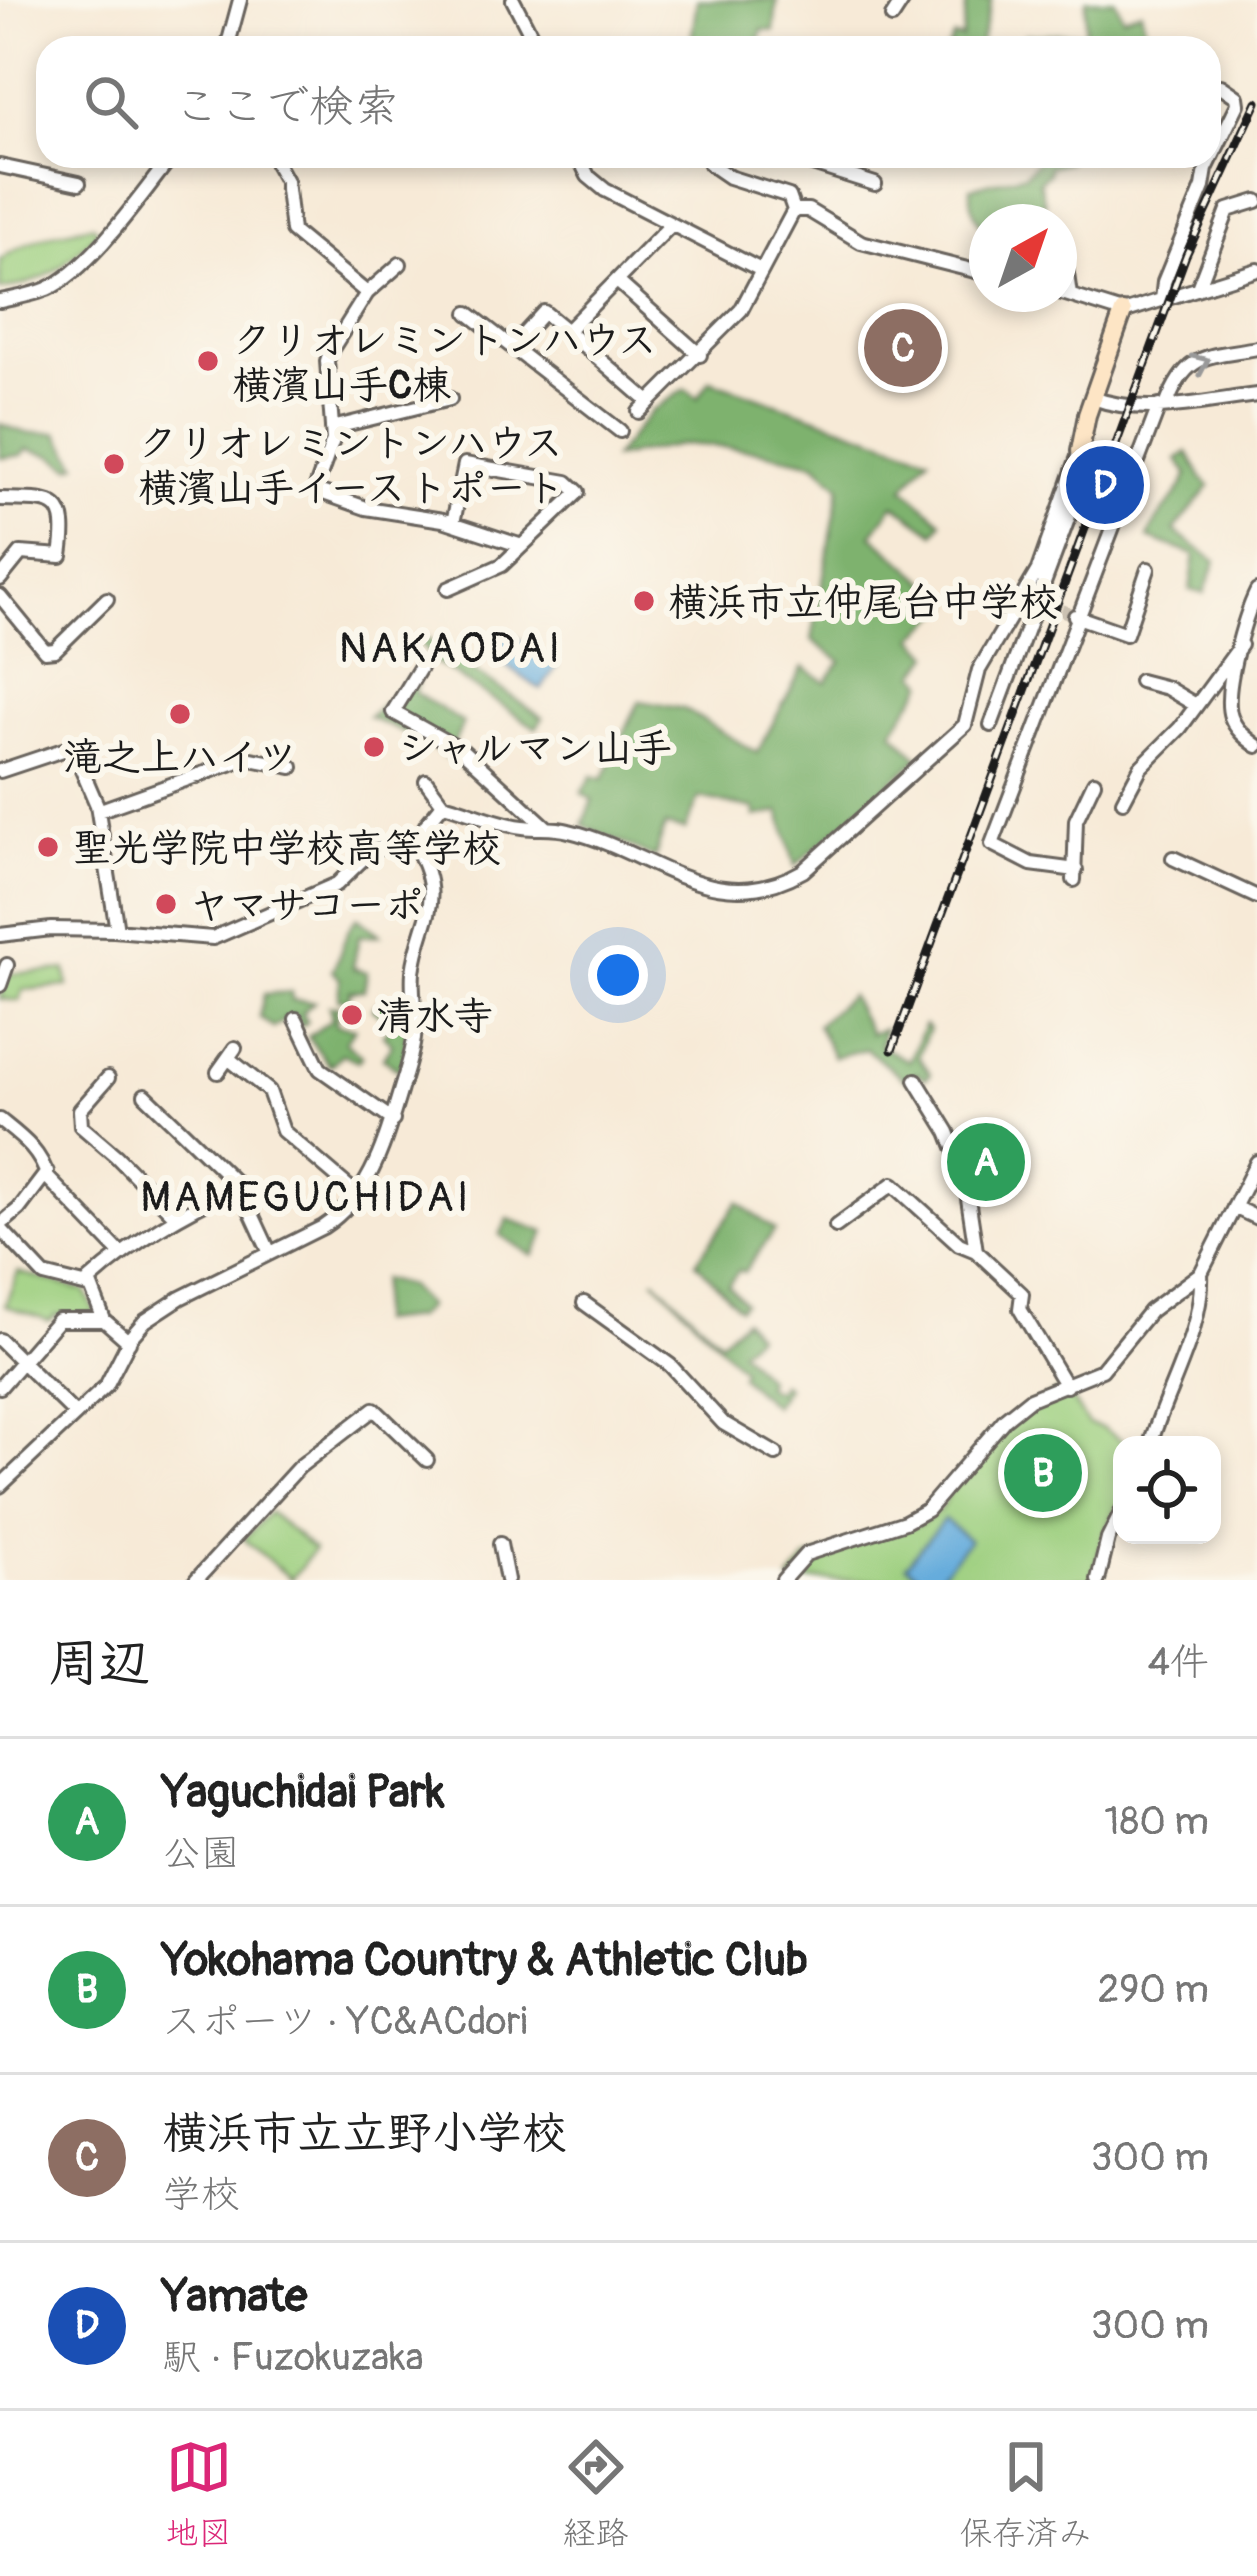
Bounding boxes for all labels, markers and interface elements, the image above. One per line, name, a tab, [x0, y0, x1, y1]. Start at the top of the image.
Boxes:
search box	[36, 36, 1221, 168]
icon: search	[78, 69, 144, 135]
text: ここで検索	[174, 79, 399, 135]
north arrow	[969, 204, 1077, 312]
pin: C	[864, 303, 942, 393]
place label: クリオレミントンハウス 横濱山手C棟	[232, 316, 657, 410]
marker: クリオレミントンハウス 横濱山手C棟	[195, 348, 221, 374]
one-way arrow	[1188, 353, 1210, 377]
place label: クリオレミントンハウス 横濱山手イーストポート	[138, 419, 565, 513]
pin: D	[1066, 440, 1144, 530]
marker: クリオレミントンハウス 横濱山手イーストポート	[101, 451, 127, 477]
place label: 横浜市立仲尾台中学校	[668, 578, 1058, 627]
marker: 横浜市立仲尾台中学校	[631, 588, 657, 614]
district label: NAKAODAI	[339, 623, 563, 675]
marker: 滝之上ハイツ	[167, 701, 193, 727]
place label: シャルマン山手	[398, 724, 672, 773]
place label: 滝之上ハイツ	[63, 733, 297, 782]
marker: シャルマン山手	[361, 734, 387, 760]
place label: 聖光学院中学校高等学校	[72, 824, 501, 873]
marker: 聖光学院中学校高等学校	[35, 834, 61, 860]
place label: ヤマサコーポ	[190, 881, 424, 930]
marker: ヤマサコーポ	[153, 891, 179, 917]
your location	[588, 945, 648, 1005]
place label: 清水寺	[376, 992, 493, 1041]
marker: 清水寺	[339, 1002, 365, 1028]
pin: A	[947, 1117, 1025, 1207]
district label: MAMEGUCHIDAI	[140, 1172, 472, 1224]
pin: B	[1004, 1428, 1082, 1518]
map controls	[1113, 1436, 1221, 1544]
button: locate	[1113, 1436, 1221, 1544]
text: 周辺	[48, 1632, 150, 1696]
text: 4件	[1147, 1638, 1209, 1687]
text: Yaguchidai Park	[162, 1765, 445, 1821]
text: A	[74, 1797, 100, 1846]
text: 180 m	[1104, 1797, 1209, 1846]
text: 公園	[162, 1829, 240, 1878]
text: Yokohama Country & Athletic Club	[162, 1933, 808, 1989]
text: B	[76, 1965, 98, 2014]
text: 290 m	[1097, 1965, 1209, 2014]
text: スポーツ · YC&ACdori	[162, 1997, 527, 2046]
text: 横浜市立立野小学校	[162, 2106, 567, 2162]
text: C	[75, 2133, 99, 2182]
text: 300 m	[1091, 2133, 1209, 2182]
text: 学校	[162, 2170, 240, 2219]
text: Yamate	[162, 2269, 307, 2325]
text: D	[75, 2301, 99, 2350]
text: 300 m	[1091, 2301, 1209, 2350]
text: 駅 · Fuzokuzaka	[162, 2333, 424, 2382]
tab: 地図	[166, 2434, 232, 2554]
tab: 経路	[563, 2434, 629, 2554]
tab: 保存済み	[960, 2434, 1092, 2554]

